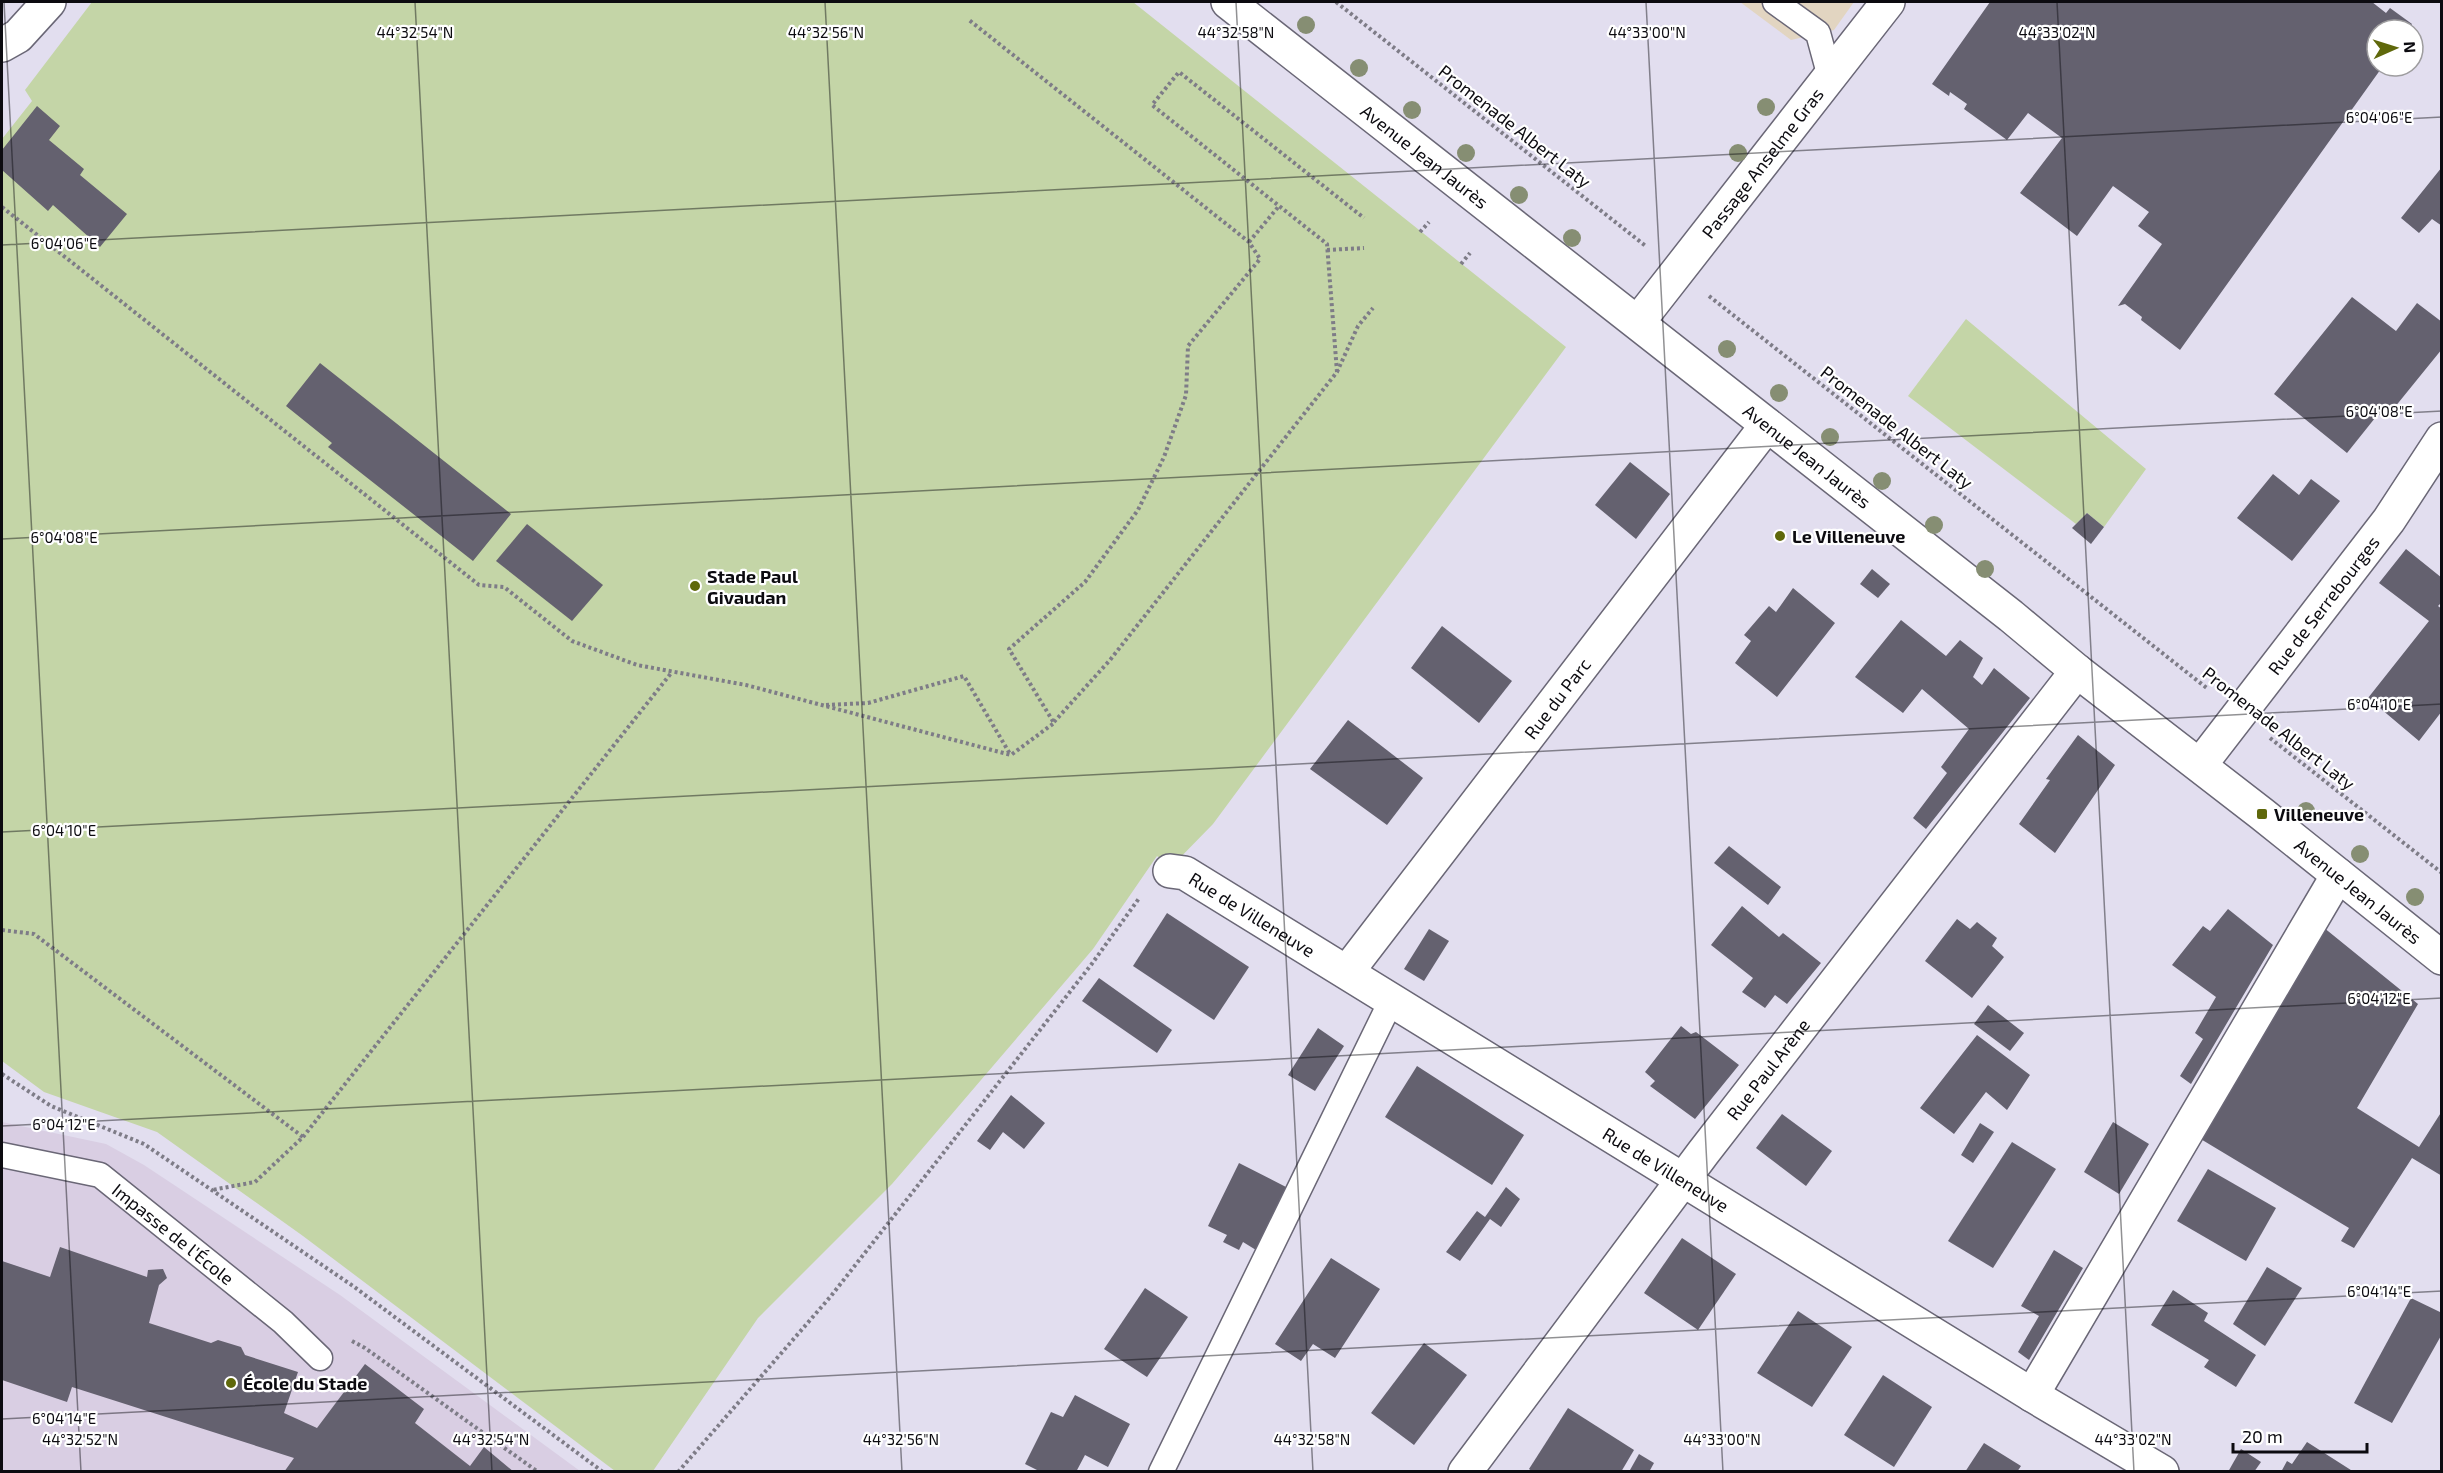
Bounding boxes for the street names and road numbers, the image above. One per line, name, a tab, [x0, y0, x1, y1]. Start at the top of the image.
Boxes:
street label: Promenade Albert Laty	[1434, 60, 1596, 193]
street label: Passage Anselme Gras	[1697, 83, 1828, 242]
street label: Avenue Jean Jaurès	[1357, 100, 1493, 213]
street label: Promenade Albert Laty	[1816, 361, 1978, 494]
street label: Avenue Jean Jaurès	[1739, 399, 1875, 513]
street label: Rue de Serrebourges	[2263, 531, 2384, 679]
street label: Rue du Parc	[1519, 653, 1595, 743]
street label: Promenade Albert Laty	[2198, 662, 2360, 795]
street label: Avenue Jean Jaurès	[2290, 834, 2426, 948]
street label: Rue de Villeneuve	[1185, 867, 1319, 962]
street label: Rue Paul Arène	[1722, 1014, 1814, 1124]
street label: Rue de Villeneuve	[1599, 1122, 1733, 1217]
street label: Impasse de l'École	[108, 1178, 238, 1289]

